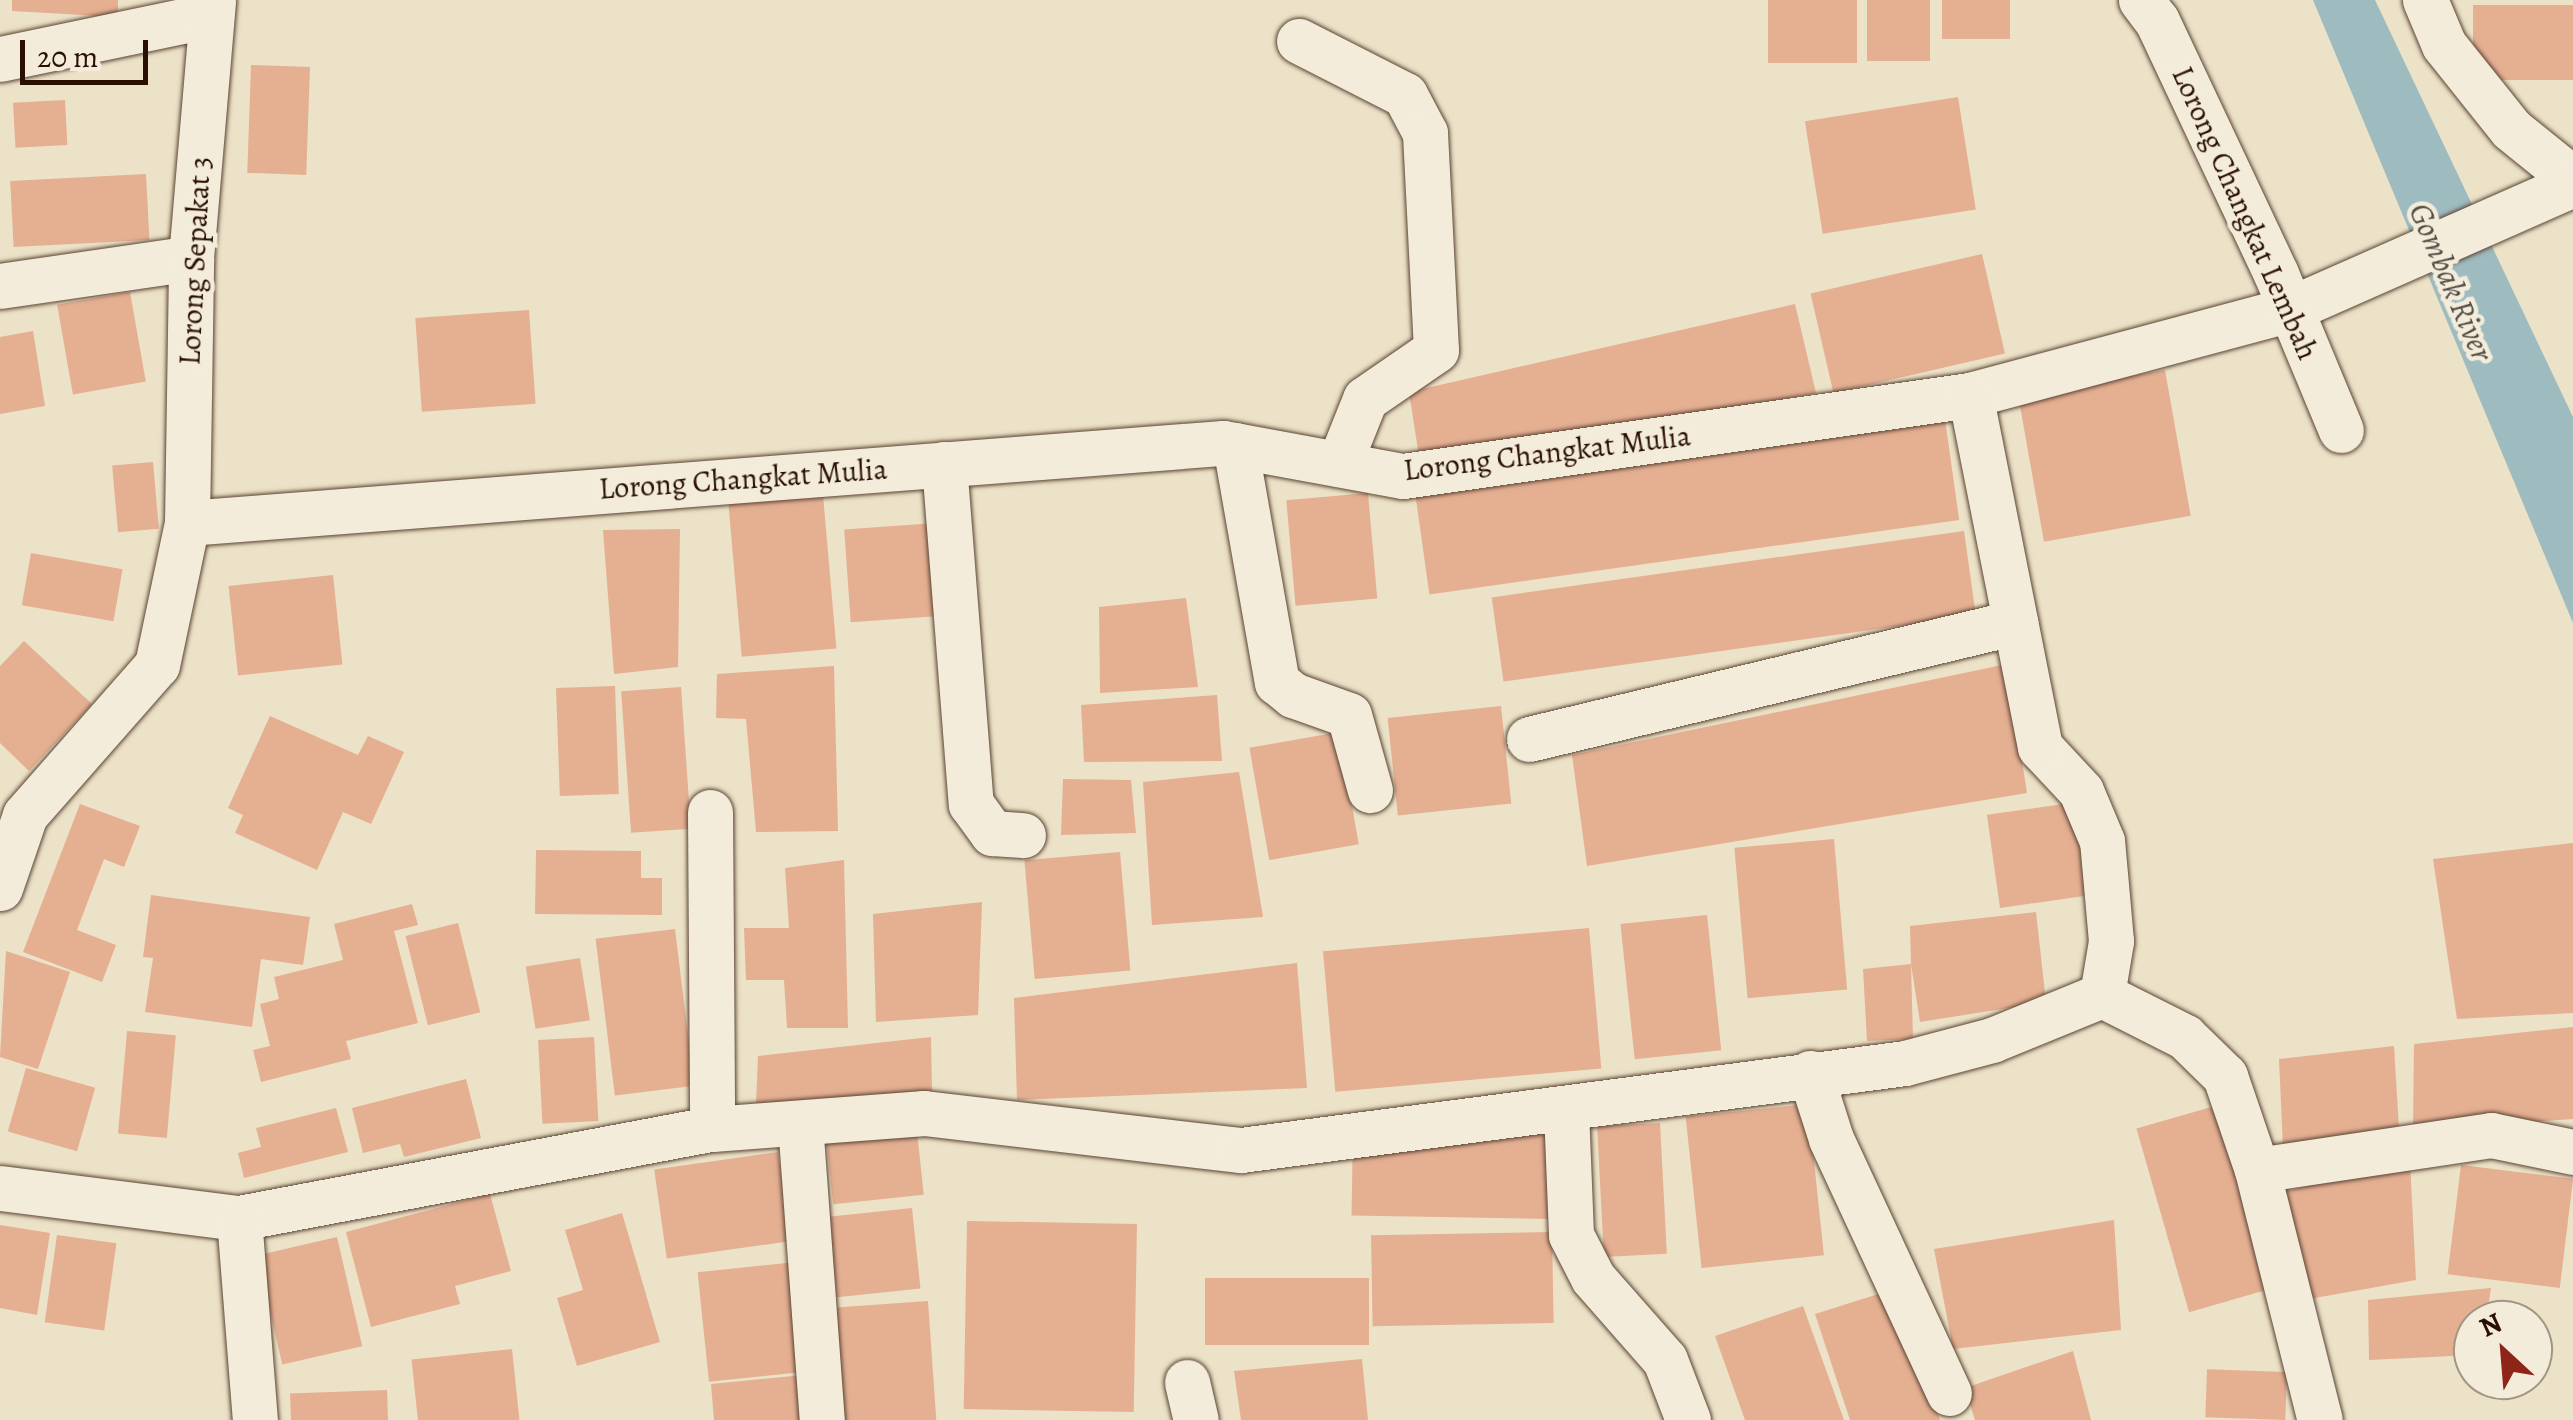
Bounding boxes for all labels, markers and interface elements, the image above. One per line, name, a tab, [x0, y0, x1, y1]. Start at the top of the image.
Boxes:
scale bar	[25, 20, 152, 82]
text: 20 m	[37, 37, 98, 77]
street label: Lorong Changkat Lembah	[2164, 61, 2326, 365]
street label: Lorong Sepakat 3	[172, 156, 218, 366]
water label: Gombak River	[2401, 197, 2501, 367]
street label: Lorong Changkat Mulia	[1401, 418, 1693, 488]
street label: Lorong Changkat Mulia	[598, 451, 888, 507]
north arrow	[2453, 1300, 2553, 1400]
text: N	[2473, 1303, 2508, 1346]

